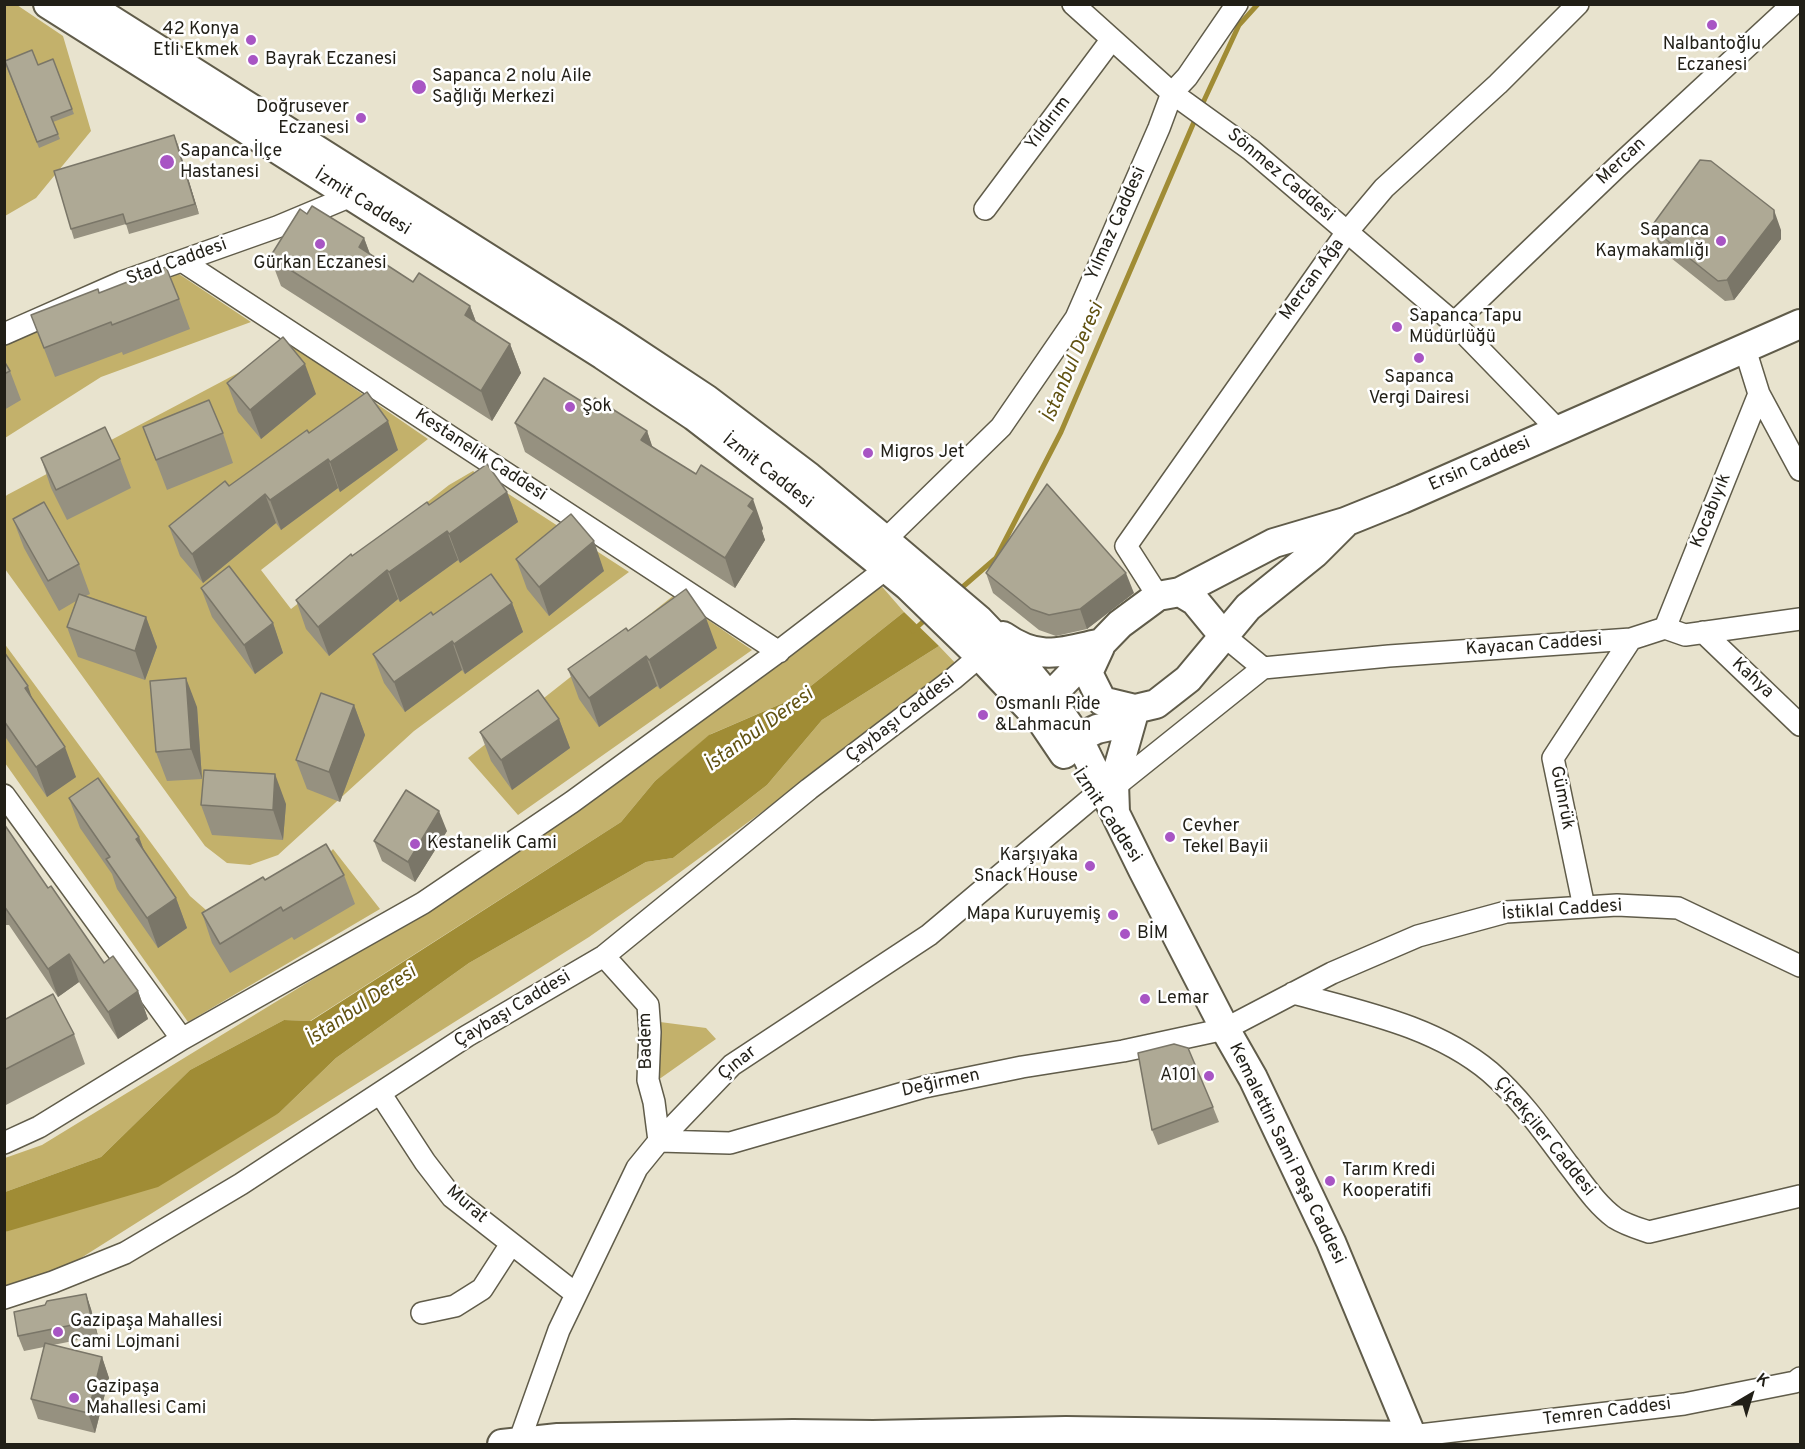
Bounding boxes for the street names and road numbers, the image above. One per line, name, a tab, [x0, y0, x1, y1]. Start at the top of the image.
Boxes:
street label: Yıldırım	[1022, 93, 1076, 155]
street label: Sönmez Caddesi	[1222, 125, 1338, 227]
street label: Mercan	[1593, 134, 1651, 190]
street label: Yılmaz Caddesi	[1082, 164, 1152, 284]
street label: İzmit Caddesi	[310, 165, 414, 241]
street label: Stad Caddesi	[124, 235, 230, 291]
street label: Mercan Ağa	[1276, 235, 1350, 325]
street label: Kestanelik Caddesi	[410, 405, 550, 507]
street label: İzmit Caddesi	[717, 430, 817, 514]
street label: Ersin Caddesi	[1426, 433, 1534, 497]
street label: Kocabıyık	[1687, 470, 1737, 552]
street label: Kayacan Caddesi	[1465, 630, 1603, 662]
street label: Kahya	[1726, 654, 1778, 704]
street label: Çaybaşı Caddesi	[842, 670, 960, 768]
street label: Gümrük	[1544, 764, 1578, 832]
street label: İzmit Caddesi	[1067, 765, 1145, 867]
street label: İstiklal Caddesi	[1501, 896, 1623, 926]
street label: Çaybaşı Caddesi	[451, 967, 575, 1053]
street label: Badem	[636, 1012, 658, 1070]
street label: Kemalettin Sami Paşa Caddesi	[1223, 1040, 1349, 1268]
street label: Çınar	[714, 1042, 762, 1086]
street label: Değirmen	[900, 1065, 982, 1103]
street label: Çiçekçiler Caddesi	[1489, 1073, 1599, 1201]
street label: Murat	[441, 1181, 491, 1229]
street label: Temren Caddesi	[1542, 1394, 1672, 1432]

